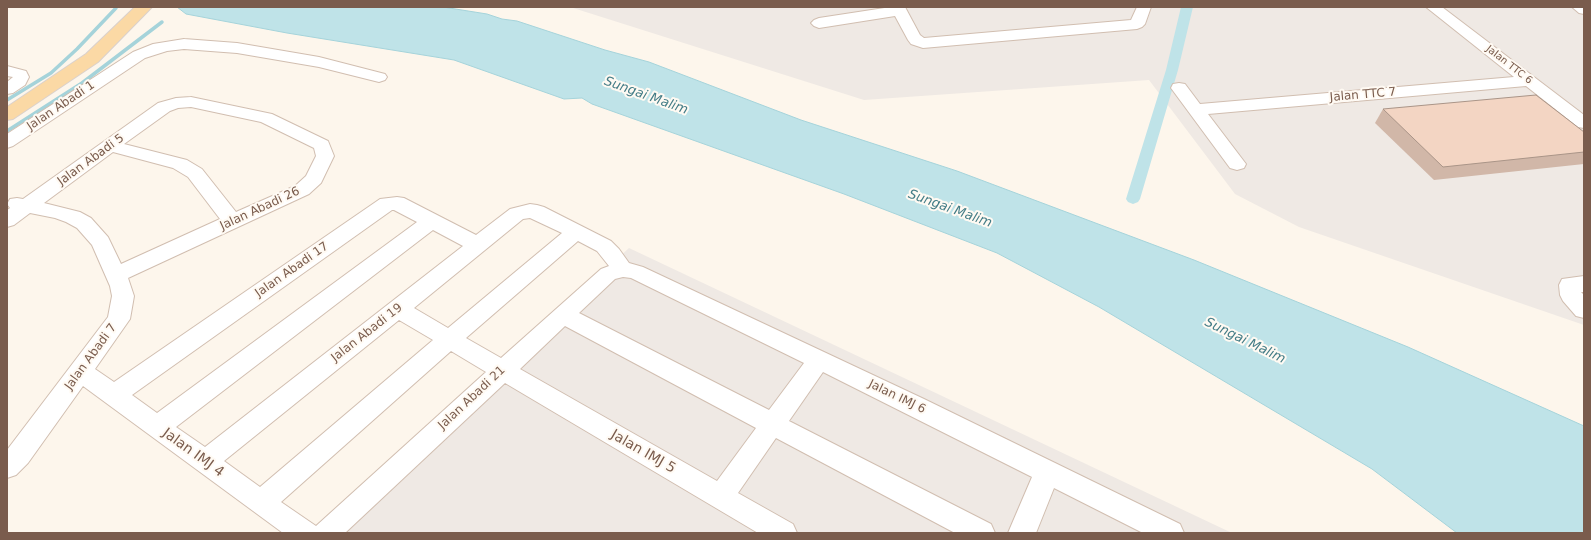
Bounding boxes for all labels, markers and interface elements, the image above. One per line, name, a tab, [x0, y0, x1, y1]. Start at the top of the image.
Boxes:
street label: Jalan TTC 6	[1483, 43, 1535, 87]
water label: Sungai Malim	[602, 74, 690, 118]
street label: Jalan Abadi 1	[24, 78, 98, 134]
street label: Jalan TTC 7	[1329, 85, 1397, 105]
street label: Jalan Abadi 5	[55, 131, 127, 189]
street label: Jalan Abadi 26	[218, 184, 302, 234]
water label: Sungai Malim	[906, 187, 994, 231]
street label: Jalan Abadi 17	[253, 239, 331, 301]
street label: Jalan Abadi 19	[329, 301, 405, 365]
water label: Sungai Malim	[1202, 315, 1288, 367]
street label: Jalan Abadi 7	[62, 321, 120, 393]
street label: Jalan Abadi 21	[436, 363, 508, 433]
street label: Jalan IMJ 6	[866, 377, 928, 417]
street label: Jalan IMJ 4	[159, 425, 227, 481]
street label: Jalan IMJ 5	[608, 427, 678, 477]

